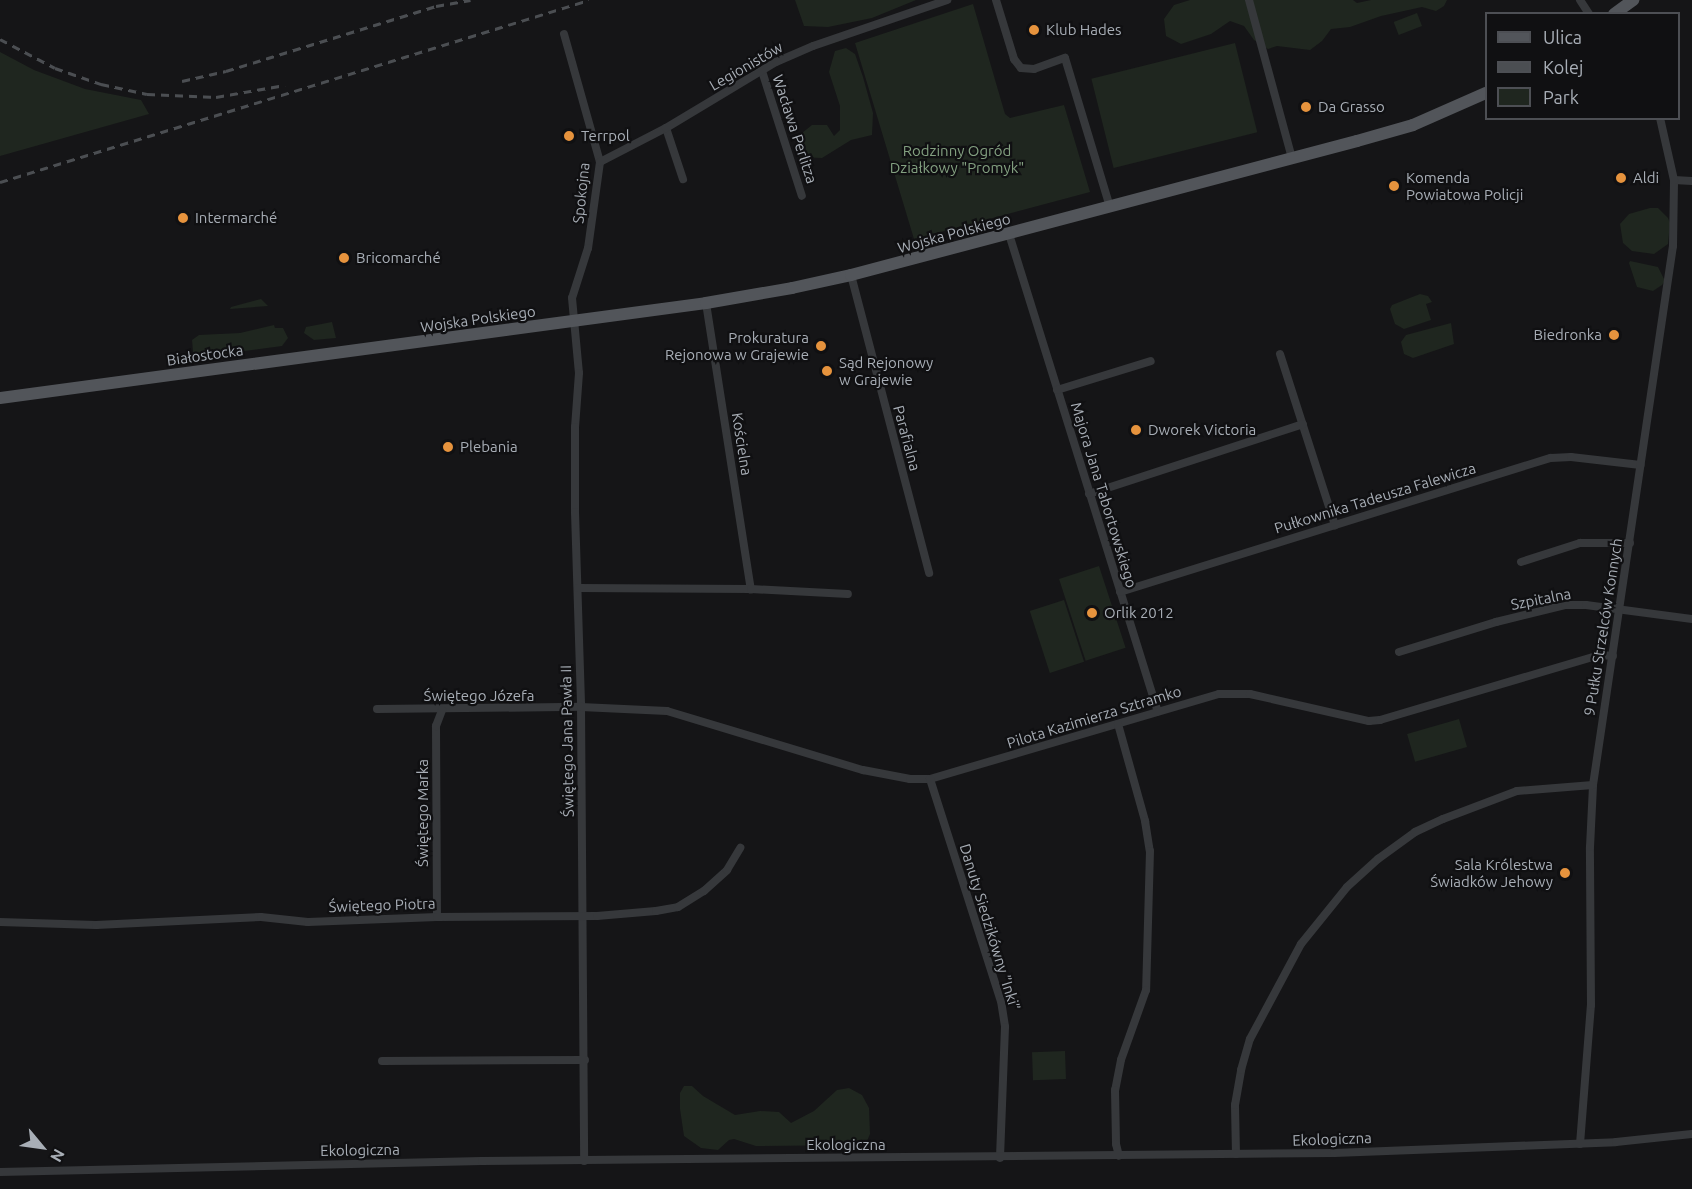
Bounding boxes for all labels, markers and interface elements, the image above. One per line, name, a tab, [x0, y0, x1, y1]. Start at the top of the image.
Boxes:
legend	[1485, 12, 1680, 120]
place label: Klub Hades	[1046, 21, 1122, 39]
marker: Klub Hades	[1027, 23, 1041, 37]
text: Ulica	[1543, 27, 1582, 47]
street label: Legionistów	[706, 38, 786, 94]
text: Kolej	[1543, 57, 1583, 77]
street label: Wacława Perlitza	[769, 72, 821, 186]
text: Park	[1543, 87, 1579, 107]
place label: Da Grasso	[1318, 98, 1385, 116]
marker: Da Grasso	[1299, 100, 1313, 114]
place label: Terrpol	[581, 127, 630, 145]
marker: Terrpol	[562, 129, 576, 143]
park label: Rodzinny Ogród Działkowy "Promyk"	[890, 141, 1024, 176]
street label: Spokojna	[569, 162, 593, 224]
place label: Komenda Powiatowa Policji	[1406, 168, 1523, 203]
place label: Aldi	[1633, 169, 1659, 187]
marker: Aldi	[1614, 171, 1628, 185]
marker: Komenda Powiatowa Policji	[1387, 179, 1401, 193]
place label: Intermarché	[195, 209, 277, 227]
street label: Wojska Polskiego	[896, 209, 1012, 257]
marker: Intermarché	[176, 211, 190, 225]
place label: Bricomarché	[356, 249, 441, 267]
marker: Bricomarché	[337, 251, 351, 265]
street label: Wojska Polskiego	[419, 302, 537, 336]
place label: Biedronka	[1533, 326, 1602, 344]
place label: Prokuratura Rejonowa w Grajewie	[665, 328, 809, 363]
marker: Biedronka	[1607, 328, 1621, 342]
marker: Prokuratura Rejonowa w Grajewie	[814, 339, 828, 353]
street label: Białostocka	[166, 341, 244, 369]
place label: Sąd Rejonowy w Grajewie	[839, 353, 933, 388]
marker: Sąd Rejonowy w Grajewie	[820, 364, 834, 378]
street label: Majora Jana Tabortowskiego	[1067, 400, 1141, 590]
street label: Parafialna	[890, 403, 924, 473]
street label: Kościelna	[728, 411, 756, 477]
place label: Dworek Victoria	[1148, 421, 1256, 439]
marker: Dworek Victoria	[1129, 423, 1143, 437]
place label: Plebania	[460, 438, 518, 456]
marker: Plebania	[441, 440, 455, 454]
street label: Pułkownika Tadeusza Falewicza	[1272, 459, 1478, 537]
street label: 9 Pułku Strzelców Konnych	[1580, 537, 1626, 717]
street label: Szpitalna	[1509, 584, 1573, 614]
place label: Orlik 2012	[1104, 604, 1174, 622]
marker: Orlik 2012	[1085, 606, 1099, 620]
street label: Świętego Jana Pawła II	[557, 665, 577, 817]
street label: Pilota Kazimierza Sztramko	[1005, 682, 1183, 752]
street label: Świętego Józefa	[424, 687, 534, 705]
street label: Świętego Marka	[414, 759, 432, 867]
street label: Danuty Siedzikówny ”Inki”	[956, 841, 1024, 1013]
place label: Sala Królestwa Świadków Jehowy	[1430, 855, 1553, 890]
marker: Sala Królestwa Świadków Jehowy	[1558, 866, 1572, 880]
street label: Świętego Piotra	[328, 894, 436, 916]
north arrow	[12, 1117, 72, 1177]
street label: Ekologiczna	[1292, 1129, 1372, 1149]
street label: Ekologiczna	[806, 1136, 886, 1154]
street label: Ekologiczna	[320, 1140, 400, 1160]
text: N	[47, 1146, 69, 1165]

